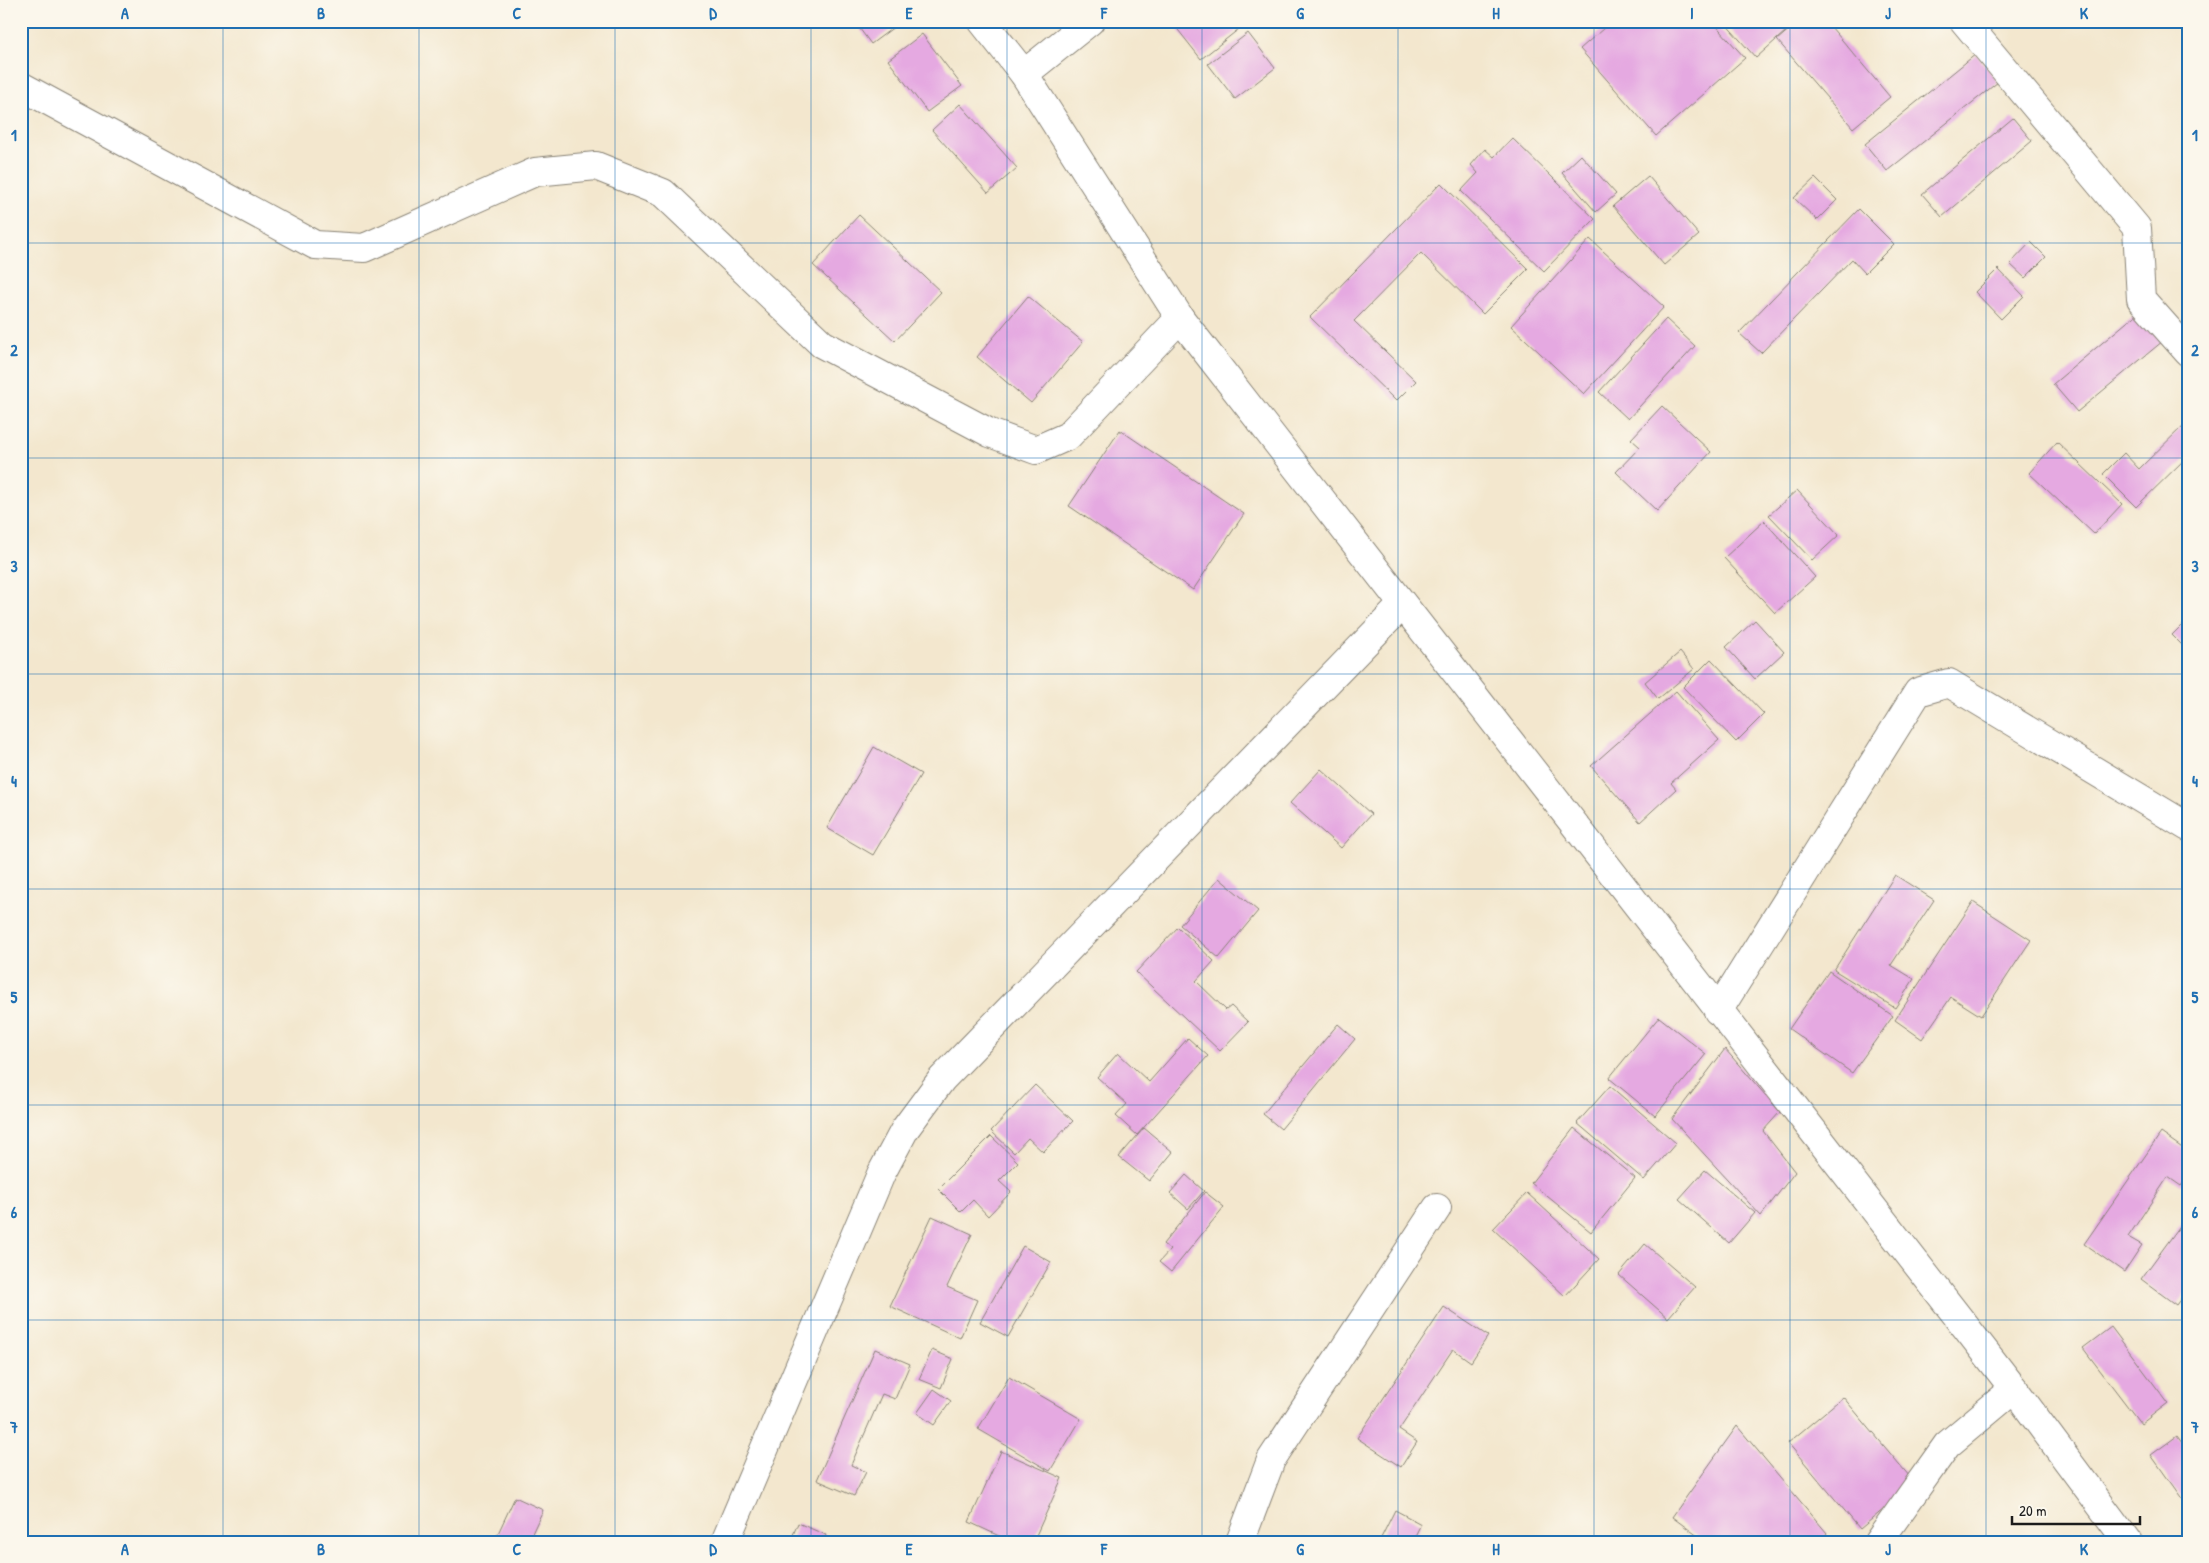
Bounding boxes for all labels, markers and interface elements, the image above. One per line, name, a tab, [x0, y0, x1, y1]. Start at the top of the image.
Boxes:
text: A	[121, 2, 129, 24]
text: B	[317, 2, 325, 24]
text: C	[513, 2, 522, 24]
text: D	[709, 2, 717, 24]
text: E	[905, 2, 913, 24]
text: F	[1100, 2, 1108, 24]
text: G	[1296, 2, 1304, 24]
text: H	[1492, 2, 1500, 24]
text: I	[1690, 2, 1694, 24]
text: J	[1885, 2, 1891, 24]
text: K	[2080, 2, 2089, 24]
text: 1	[11, 124, 17, 146]
text: 1	[2192, 124, 2198, 146]
text: 2	[10, 339, 18, 361]
text: 2	[2191, 339, 2199, 361]
text: 3	[10, 555, 18, 577]
text: 3	[2191, 555, 2199, 577]
text: 4	[11, 770, 17, 792]
text: 4	[2192, 770, 2198, 792]
text: 5	[11, 986, 18, 1008]
text: 5	[2192, 986, 2199, 1008]
text: 6	[11, 1201, 18, 1223]
text: 6	[2192, 1201, 2199, 1223]
text: 7	[9, 1416, 18, 1438]
text: 7	[2190, 1416, 2199, 1438]
scale bar	[2012, 1493, 2139, 1525]
text: 20 m	[2019, 1500, 2046, 1521]
text: A	[121, 1538, 129, 1560]
text: B	[317, 1538, 325, 1560]
text: C	[513, 1538, 522, 1560]
text: D	[709, 1538, 717, 1560]
text: E	[905, 1538, 913, 1560]
text: F	[1100, 1538, 1108, 1560]
text: G	[1296, 1538, 1304, 1560]
text: H	[1492, 1538, 1500, 1560]
text: I	[1690, 1538, 1694, 1560]
text: J	[1885, 1538, 1891, 1560]
text: K	[2080, 1538, 2089, 1560]

